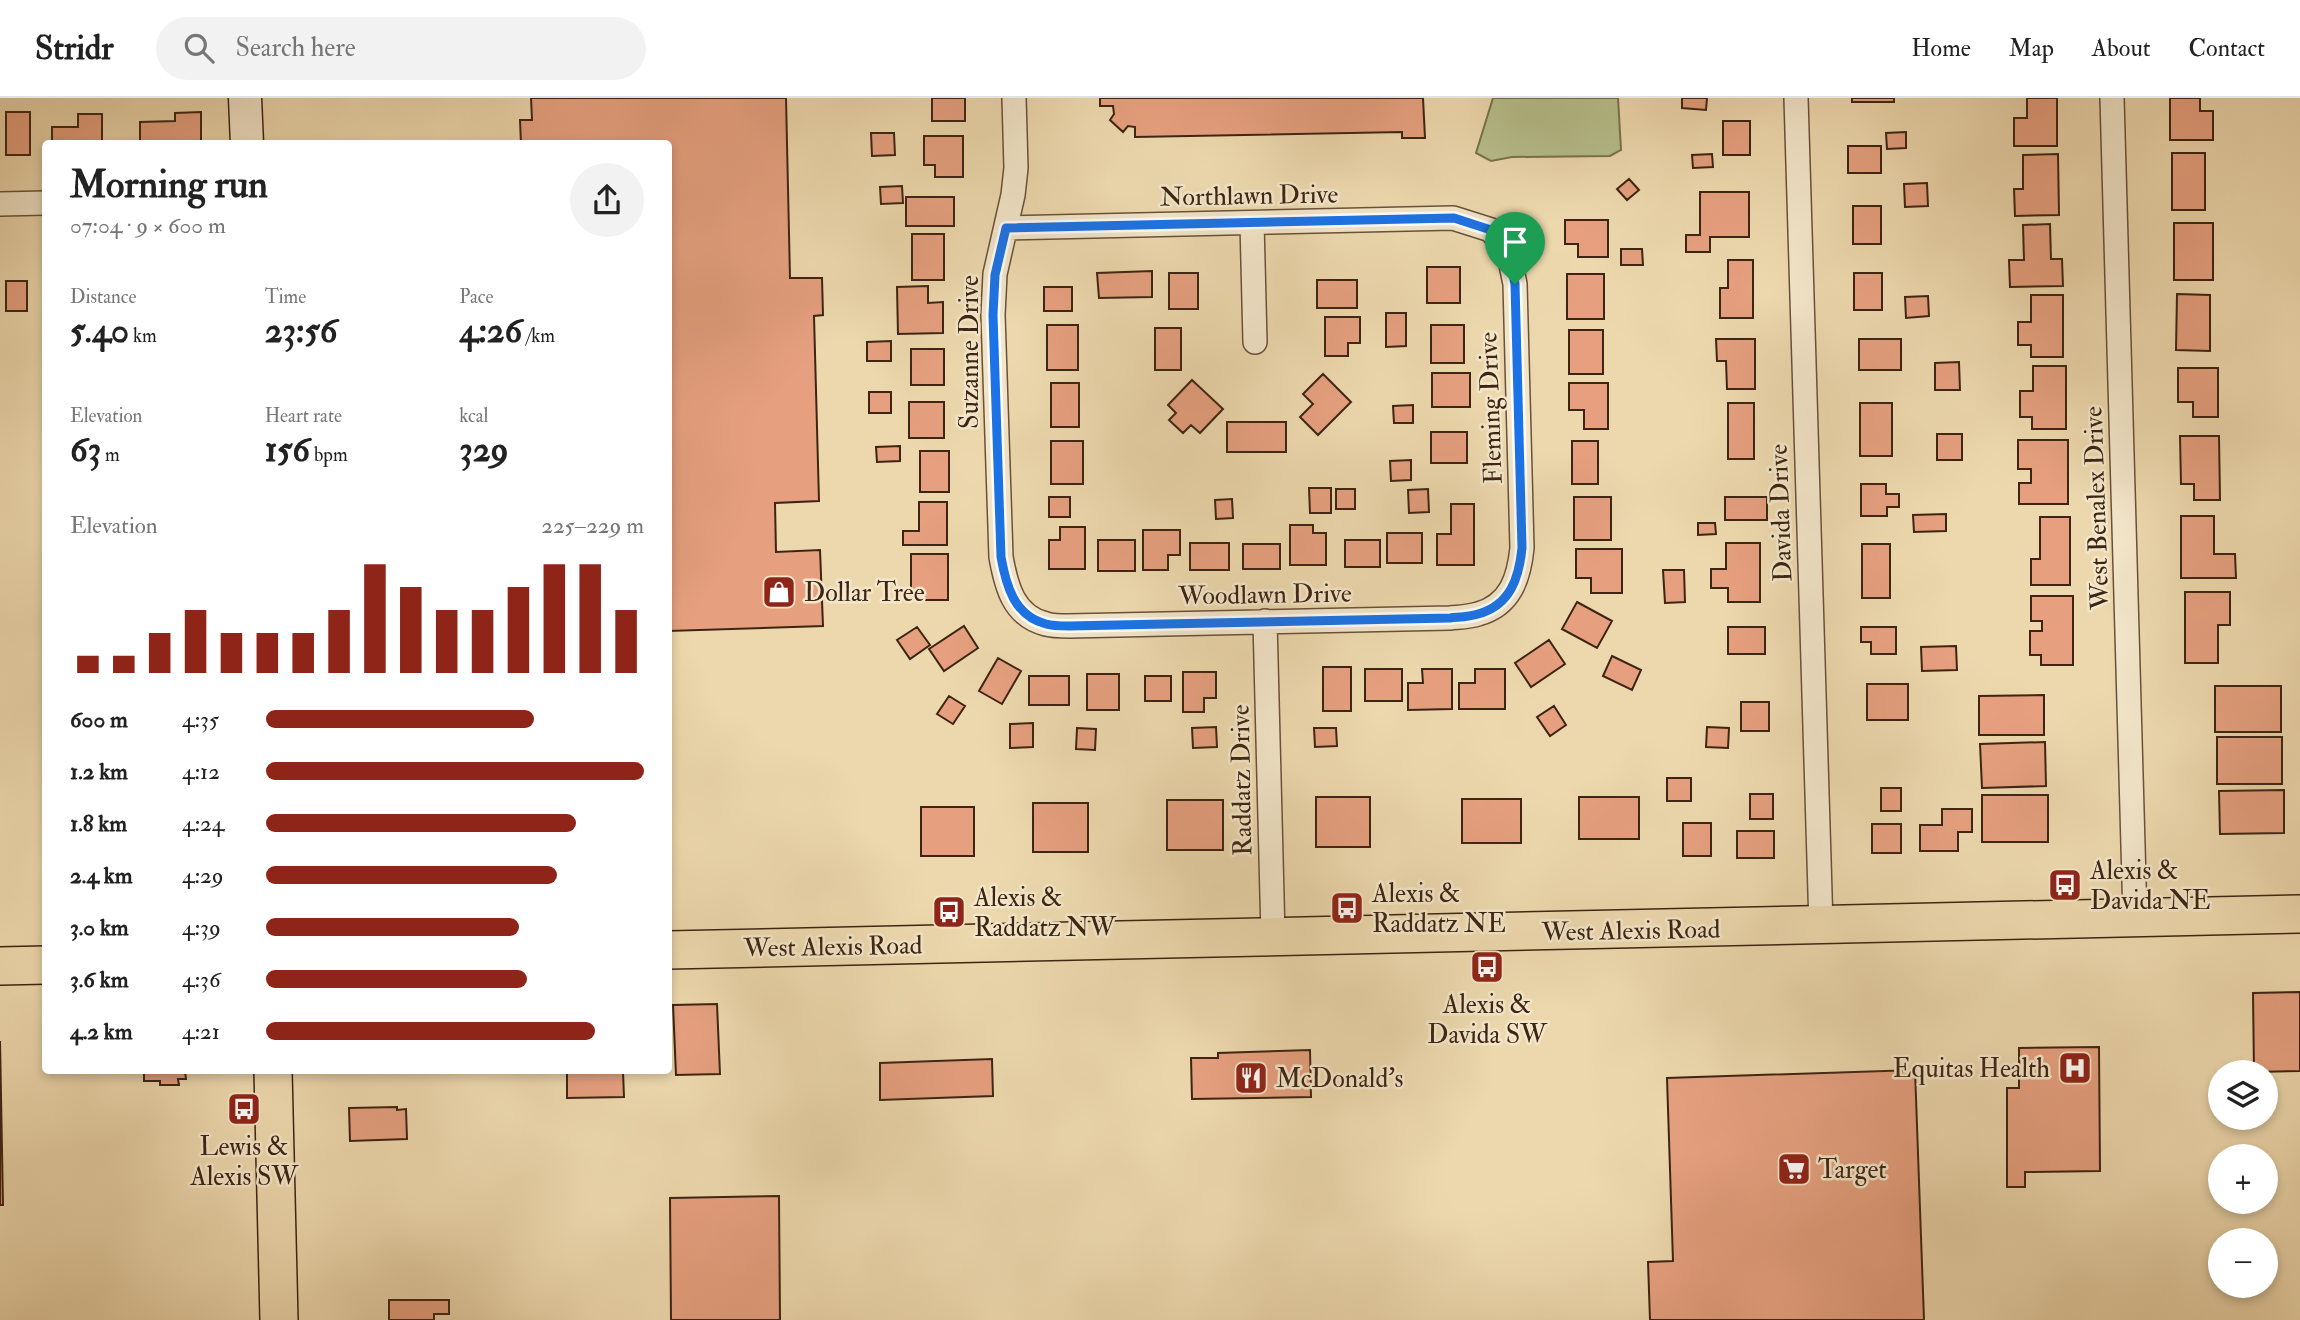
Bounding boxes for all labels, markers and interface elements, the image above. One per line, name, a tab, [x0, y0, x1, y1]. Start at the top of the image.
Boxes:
search box	[156, 17, 646, 80]
text: Stridr	[35, 28, 114, 69]
icon: search	[180, 29, 218, 67]
text: Search here	[236, 32, 356, 64]
text: Home	[1911, 33, 1971, 64]
text: Map	[2009, 33, 2054, 64]
text: About	[2092, 33, 2151, 64]
text: Contact	[2189, 33, 2265, 64]
text: Morning run	[70, 161, 268, 209]
button: share	[570, 163, 644, 237]
street label: Northlawn Drive	[1160, 178, 1339, 214]
text: 07:04 · 9 × 600 m	[70, 211, 226, 240]
pin	[1485, 212, 1545, 284]
icon: arrive	[1496, 223, 1534, 261]
street label: Suzanne Drive	[954, 275, 986, 429]
text: Distance	[70, 285, 136, 309]
text: Time	[265, 285, 306, 309]
text: Pace	[459, 285, 493, 309]
text: 5.40	[70, 309, 129, 353]
text: 23:56	[265, 309, 337, 353]
text: 4:26	[459, 309, 522, 353]
text: km	[129, 324, 157, 348]
text: /km	[522, 324, 555, 348]
street label: Fleming Drive	[1472, 331, 1510, 485]
text: Elevation	[70, 404, 142, 428]
text: Heart rate	[265, 404, 342, 428]
text: kcal	[459, 404, 488, 428]
street label: West Benalex Drive	[2077, 405, 2117, 611]
text: 63	[70, 428, 101, 472]
text: 156	[265, 428, 310, 472]
text: 329	[459, 428, 508, 472]
text: m	[101, 443, 120, 467]
text: bpm	[310, 443, 348, 467]
street label: Davida Drive	[1763, 443, 1799, 582]
text: Elevation	[70, 511, 158, 540]
text: 225–229 m	[541, 511, 644, 540]
shop icon: Dollar Tree	[760, 573, 798, 611]
place label: Dollar Tree	[804, 577, 925, 609]
street label: Woodlawn Drive	[1177, 577, 1352, 613]
street label: Raddatz Drive	[1225, 704, 1259, 856]
text: 600 m	[70, 705, 128, 734]
text: 4:35	[182, 705, 219, 734]
text: 1.2 km	[70, 757, 128, 786]
text: 4:12	[182, 757, 220, 786]
text: 1.8 km	[70, 809, 127, 838]
text: 4:24	[182, 809, 224, 838]
place label: Alexis & Davida NE	[2089, 855, 2210, 917]
text: 2.4 km	[70, 861, 133, 890]
text: 4:29	[182, 861, 224, 890]
bus stop icon: Alexis & Davida NE	[2046, 866, 2084, 904]
place label: Alexis & Raddatz NE	[1371, 878, 1506, 940]
place label: Alexis & Raddatz NW	[973, 882, 1117, 944]
bus stop icon: Alexis & Raddatz NE	[1328, 889, 1366, 927]
bus stop icon: Alexis & Raddatz NW	[930, 893, 968, 931]
text: 3.0 km	[70, 913, 129, 942]
text: 4:39	[182, 913, 221, 942]
street label: West Alexis Road	[1540, 913, 1721, 949]
street label: West Alexis Road	[742, 929, 923, 965]
bus stop icon: Alexis & Davida SW	[1468, 948, 1506, 986]
text: 3.6 km	[70, 965, 129, 994]
text: 4:36	[182, 965, 221, 994]
place label: Alexis & Davida SW	[1427, 989, 1548, 1051]
text: 4.2 km	[70, 1017, 133, 1046]
text: 4:21	[182, 1017, 220, 1046]
hospital icon: Equitas Health	[2056, 1049, 2094, 1087]
place label: Equitas Health	[1893, 1053, 2050, 1085]
restaurant icon: McDonald's	[1232, 1059, 1270, 1097]
map controls	[2208, 1060, 2278, 1298]
button: layers	[2208, 1060, 2278, 1130]
place label: McDonald's	[1276, 1063, 1403, 1095]
bus stop icon: Lewis & Alexis SW	[225, 1090, 263, 1128]
place label: Lewis & Alexis SW	[189, 1131, 299, 1193]
button: +	[2208, 1144, 2278, 1214]
supermarket icon: Target	[1775, 1150, 1813, 1188]
place label: Target	[1818, 1154, 1887, 1186]
button: −	[2208, 1228, 2278, 1298]

